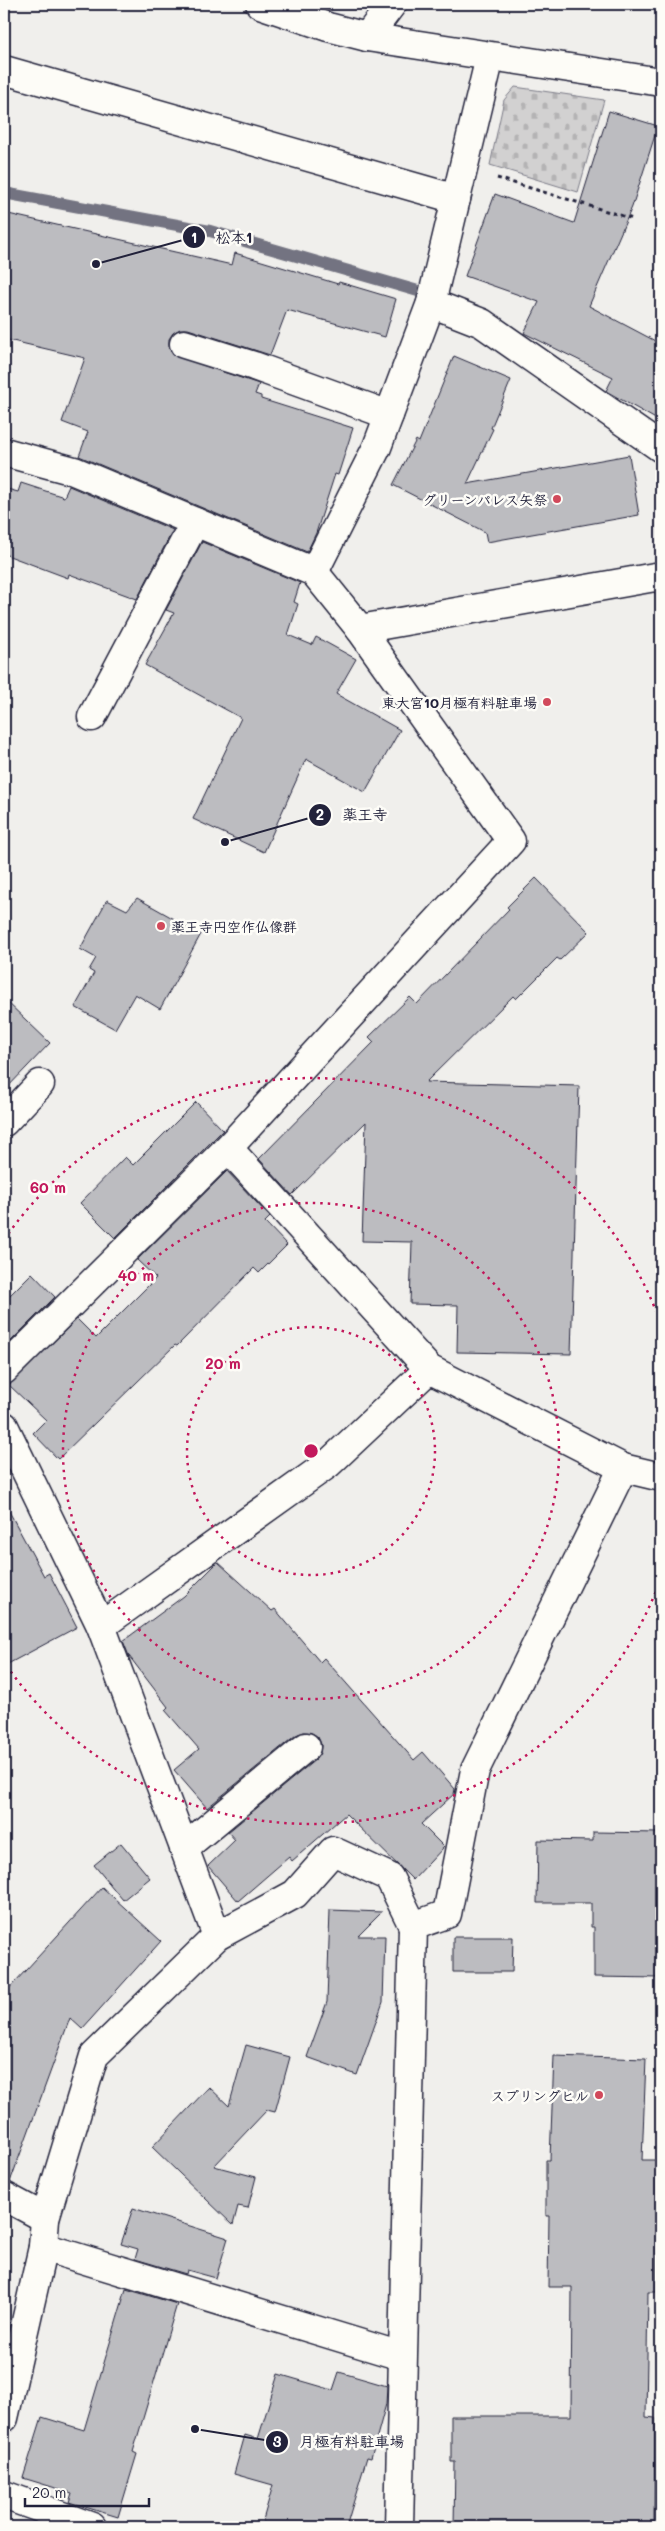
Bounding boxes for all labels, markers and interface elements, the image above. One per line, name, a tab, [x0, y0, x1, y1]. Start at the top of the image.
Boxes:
callout: 松本1	[181, 222, 263, 252]
text: 1	[191, 227, 197, 247]
text: 松本1	[216, 227, 252, 247]
place label: グリーンパレス矢祭	[422, 490, 547, 509]
marker: グリーンパレス矢祭	[551, 493, 563, 505]
place label: 東大宮10月極有料駐車場	[382, 693, 537, 712]
marker: 東大宮10月極有料駐車場	[541, 696, 553, 708]
callout: 薬王寺	[308, 800, 398, 830]
text: 2	[316, 804, 324, 824]
text: 薬王寺	[342, 804, 388, 824]
place label: 薬王寺円空作仏像群	[171, 917, 297, 936]
marker: 薬王寺円空作仏像群	[155, 920, 167, 932]
text: 60 m	[30, 1177, 66, 1197]
text: 40 m	[118, 1265, 154, 1285]
text: 20 m	[205, 1353, 241, 1373]
centre of rings	[302, 1442, 320, 1460]
place label: スプリングヒル	[491, 2086, 589, 2105]
marker: スプリングヒル	[593, 2089, 605, 2101]
callout: 月極有料駐車場	[264, 2427, 414, 2457]
text: 3	[272, 2431, 282, 2451]
text: 月極有料駐車場	[299, 2431, 405, 2451]
scale bar	[25, 2476, 149, 2508]
text: 20 m	[32, 2482, 66, 2502]

